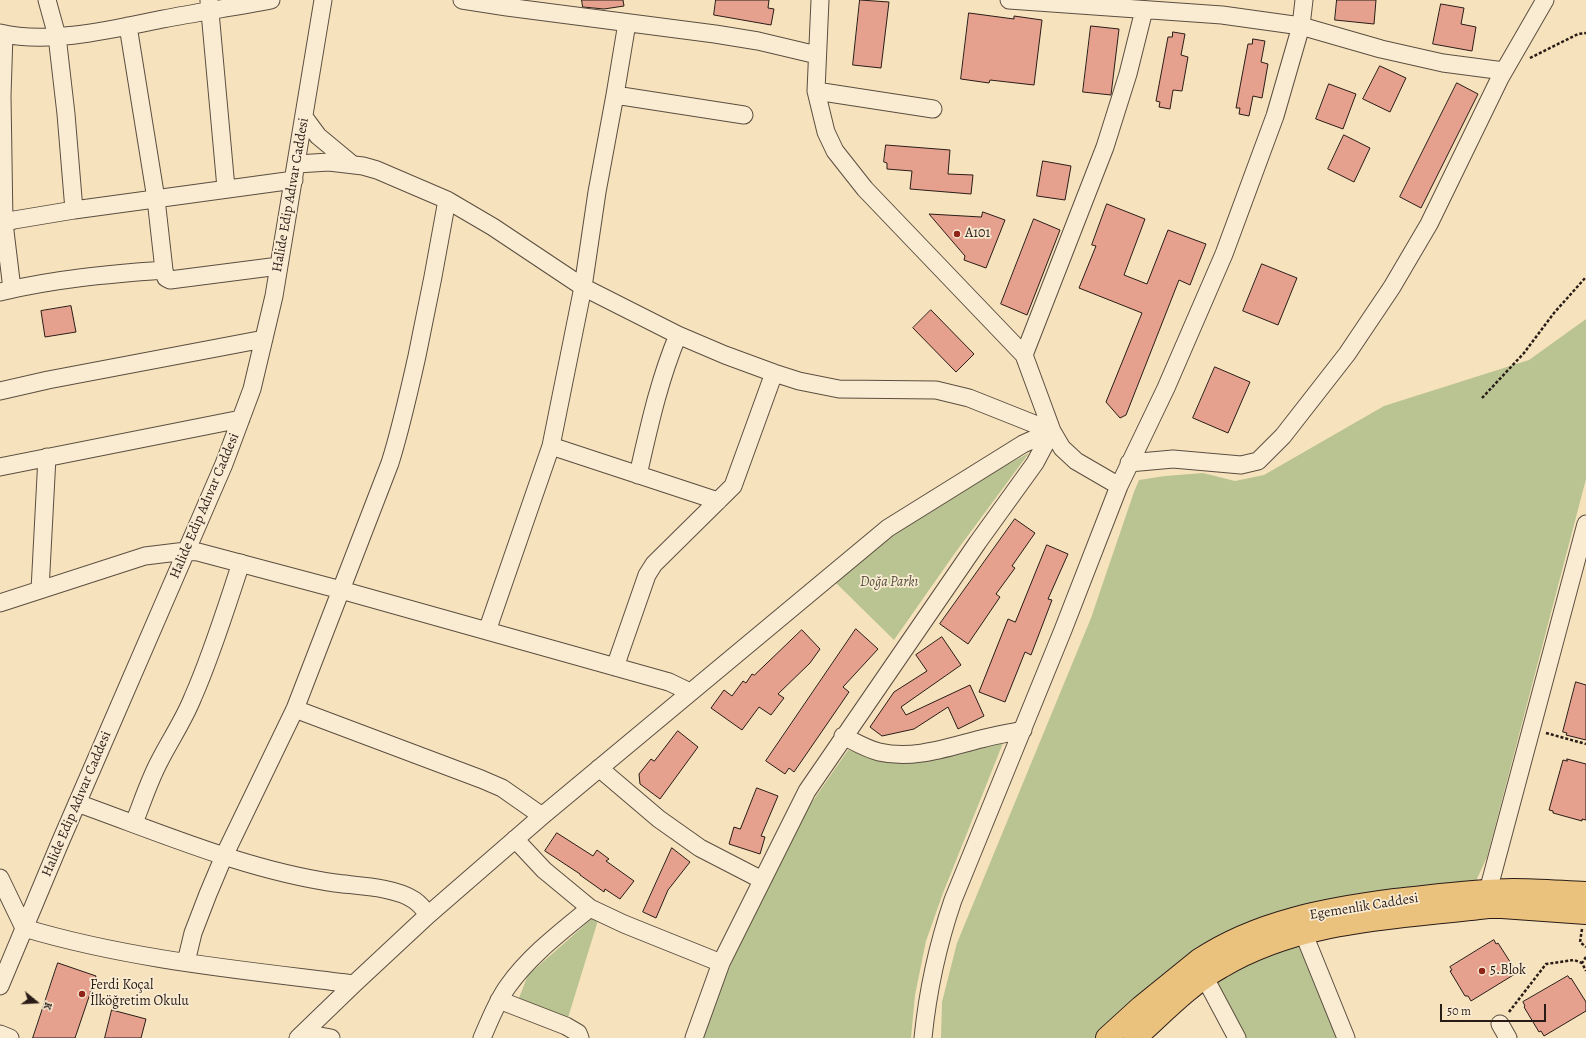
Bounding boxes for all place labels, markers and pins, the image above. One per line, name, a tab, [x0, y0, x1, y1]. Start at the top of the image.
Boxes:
place label: A101	[965, 226, 990, 242]
marker: A101	[952, 229, 962, 239]
place label: 5.Blok	[1490, 963, 1526, 979]
marker: 5.Blok	[1477, 966, 1487, 976]
place label: Ferdi Koçal İlköğretim Okulu	[90, 978, 189, 1010]
marker: Ferdi Koçal İlköğretim Okulu	[77, 989, 87, 999]

